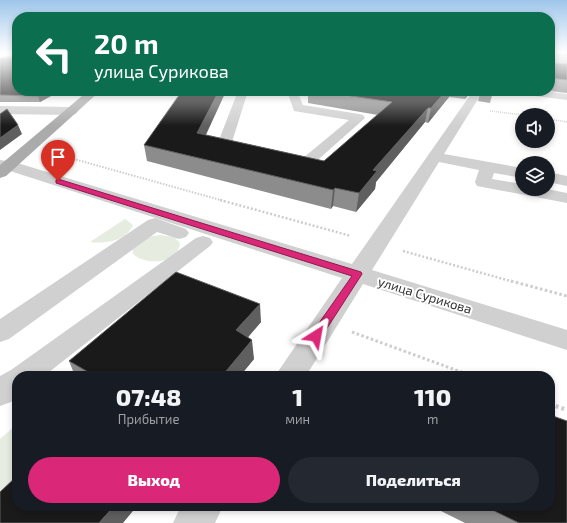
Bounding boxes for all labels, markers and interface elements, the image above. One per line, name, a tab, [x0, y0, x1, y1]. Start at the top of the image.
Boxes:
text: 20 m	[94, 26, 159, 60]
icon: left	[28, 28, 80, 80]
text: улица Сурикова	[94, 60, 229, 82]
map controls	[515, 108, 555, 196]
button: sound	[515, 108, 555, 148]
pin	[41, 140, 75, 181]
icon: arrive	[47, 146, 69, 168]
button: layers	[515, 156, 555, 196]
street label: улица Сурикова	[376, 273, 474, 317]
position arrow	[295, 315, 337, 357]
text: 07:48	[116, 382, 181, 411]
text: 1	[292, 382, 303, 411]
text: 110	[414, 382, 451, 411]
text: Прибытие	[118, 411, 180, 427]
text: мин	[285, 411, 310, 427]
text: m	[427, 411, 438, 427]
button: Выход	[28, 457, 280, 503]
button: Поделиться	[288, 457, 539, 503]

